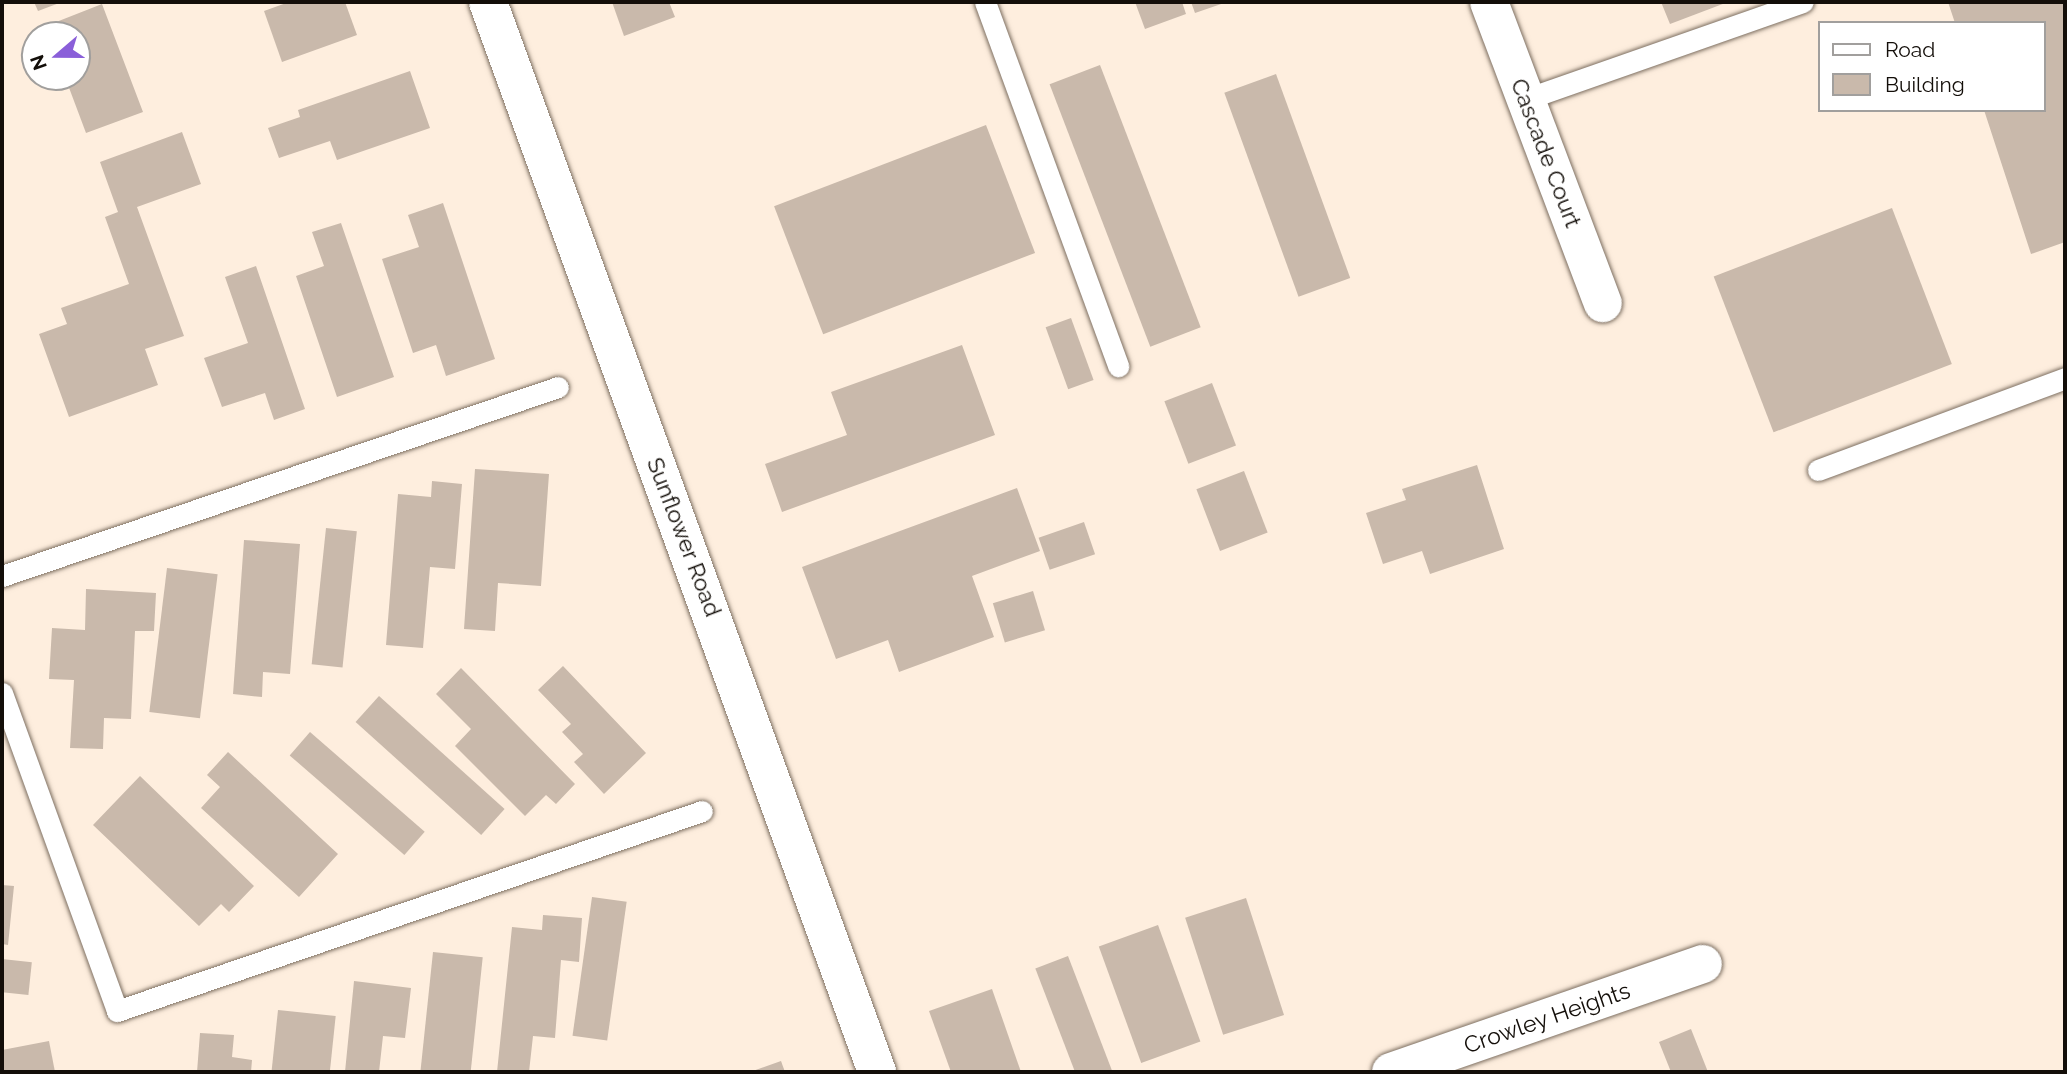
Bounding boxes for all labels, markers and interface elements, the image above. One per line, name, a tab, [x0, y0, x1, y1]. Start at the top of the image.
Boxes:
north arrow	[21, 21, 91, 91]
legend	[1818, 21, 2046, 112]
text: Road	[1885, 37, 1935, 62]
text: N	[25, 52, 51, 73]
text: Building	[1885, 72, 1965, 97]
street label: Cascade Court	[1505, 75, 1587, 231]
street label: Sunflower Road	[641, 453, 727, 621]
street label: Crowley Heights	[1460, 976, 1634, 1060]

